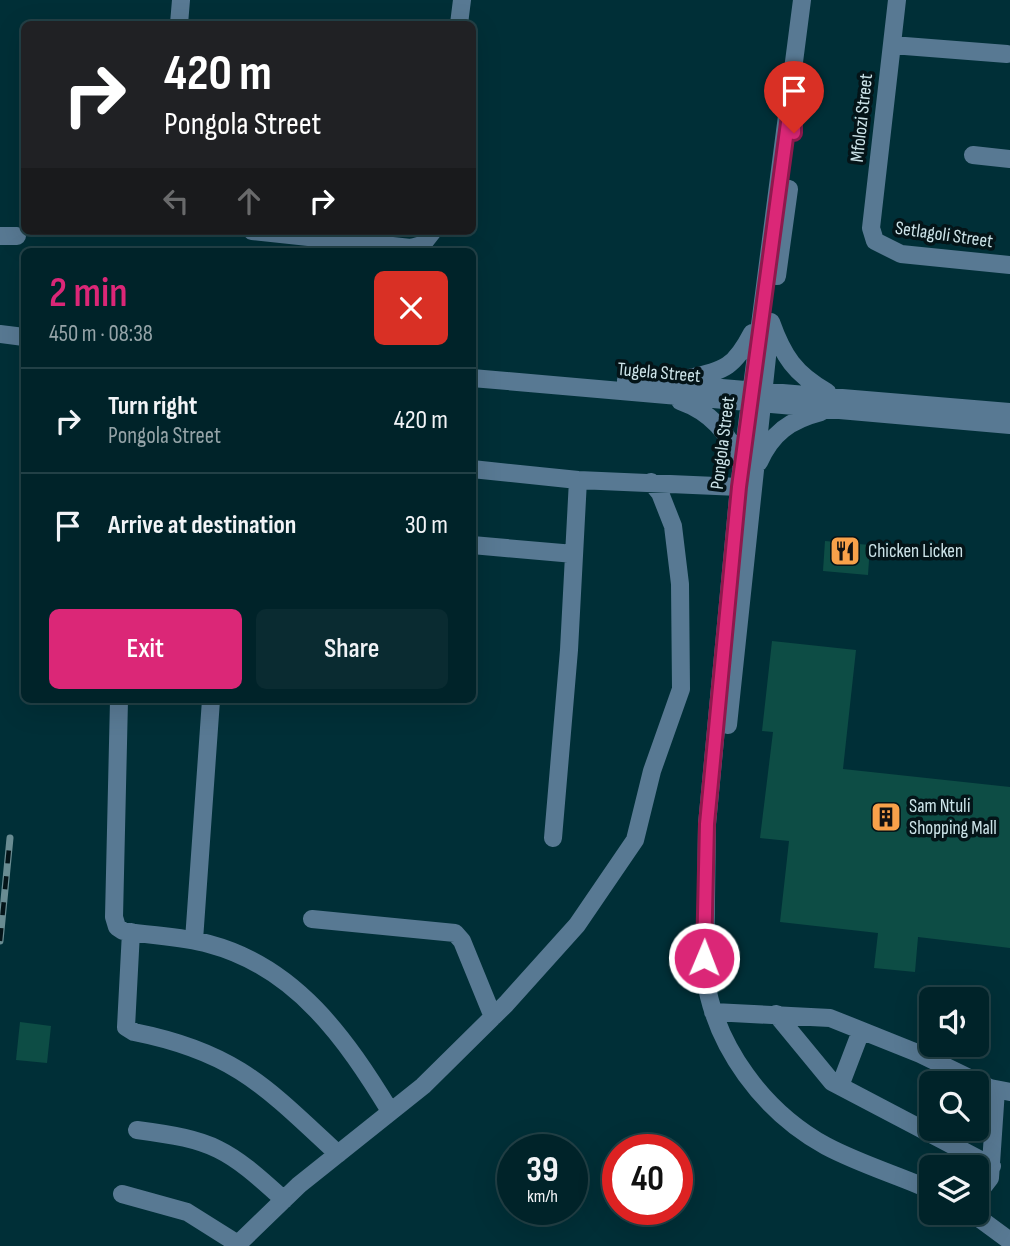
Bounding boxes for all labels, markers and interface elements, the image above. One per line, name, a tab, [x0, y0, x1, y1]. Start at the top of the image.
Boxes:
text: 420 m	[164, 45, 272, 104]
icon: right	[49, 49, 140, 140]
pin	[764, 61, 824, 133]
icon: arrive	[775, 72, 813, 110]
street label: Mfolozi Street	[846, 72, 878, 163]
text: Pongola Street	[164, 105, 321, 144]
icon: left	[157, 182, 195, 220]
icon: ahead	[230, 182, 268, 220]
icon: right	[303, 182, 341, 220]
street label: Setlagoli Street	[894, 217, 994, 253]
text: 2 min	[49, 268, 128, 319]
button: close	[374, 271, 448, 345]
text: 450 m · 08:38	[49, 320, 153, 348]
street label: Tugela Street	[616, 358, 702, 388]
text: Turn right	[108, 391, 197, 422]
street label: Pongola Street	[706, 395, 740, 491]
icon: right	[49, 402, 87, 440]
text: 420 m	[394, 405, 448, 436]
text: Pongola Street	[108, 422, 221, 450]
icon: arrive	[49, 507, 87, 545]
text: Arrive at destination	[108, 510, 296, 541]
text: 30 m	[405, 510, 448, 541]
restaurant icon: Chicken Licken	[828, 534, 862, 568]
place label: Chicken Licken	[868, 540, 963, 563]
button: Exit	[49, 609, 242, 689]
button: Share	[256, 609, 448, 689]
place label: Sam Ntuli Shopping Mall	[909, 795, 997, 840]
building icon: Sam Ntuli Shopping Mall	[869, 800, 903, 834]
position arrow	[667, 921, 741, 995]
map controls	[919, 987, 989, 1225]
button: sound	[919, 987, 989, 1057]
button: search	[919, 1071, 989, 1141]
speed limit sign: 40	[602, 1134, 693, 1225]
text: 39	[526, 1149, 559, 1192]
button: layers	[919, 1155, 989, 1225]
text: km/h	[527, 1186, 558, 1207]

